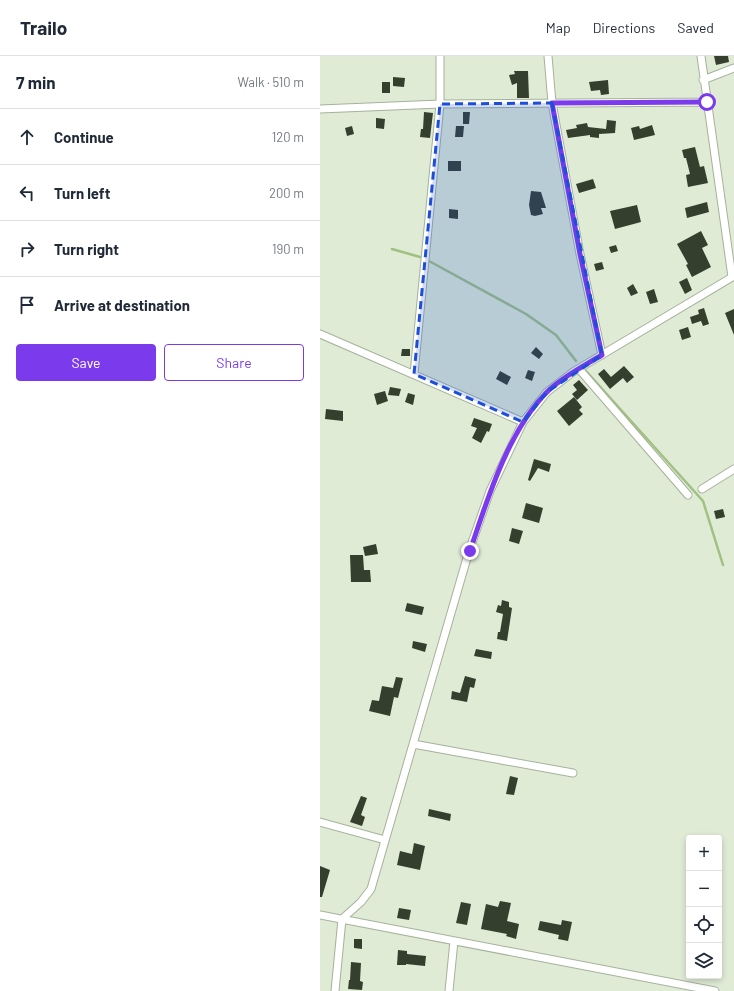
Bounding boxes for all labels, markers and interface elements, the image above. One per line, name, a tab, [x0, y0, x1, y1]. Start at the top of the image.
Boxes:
text: Trailo	[20, 16, 67, 39]
text: Map	[546, 19, 571, 36]
text: Directions	[593, 19, 655, 36]
text: Saved	[677, 19, 714, 36]
text: 7 min	[16, 72, 56, 92]
text: Walk · 510 m	[238, 74, 304, 90]
route start	[698, 93, 716, 111]
icon: ahead	[16, 126, 38, 148]
text: Continue	[54, 128, 114, 146]
text: 120 m	[272, 129, 304, 145]
icon: left	[16, 182, 38, 204]
text: Turn left	[54, 184, 110, 202]
text: 200 m	[269, 185, 304, 201]
icon: right	[16, 238, 38, 260]
text: Turn right	[54, 240, 119, 258]
text: 190 m	[272, 241, 304, 257]
icon: arrive	[16, 294, 38, 316]
text: Arrive at destination	[54, 296, 190, 314]
button: Save	[16, 344, 156, 381]
button: Share	[164, 344, 304, 381]
route end	[461, 542, 479, 560]
map controls	[686, 835, 722, 979]
button: +	[686, 835, 722, 871]
button: −	[686, 871, 722, 907]
button: locate	[686, 907, 722, 943]
button: layers	[686, 943, 722, 979]

